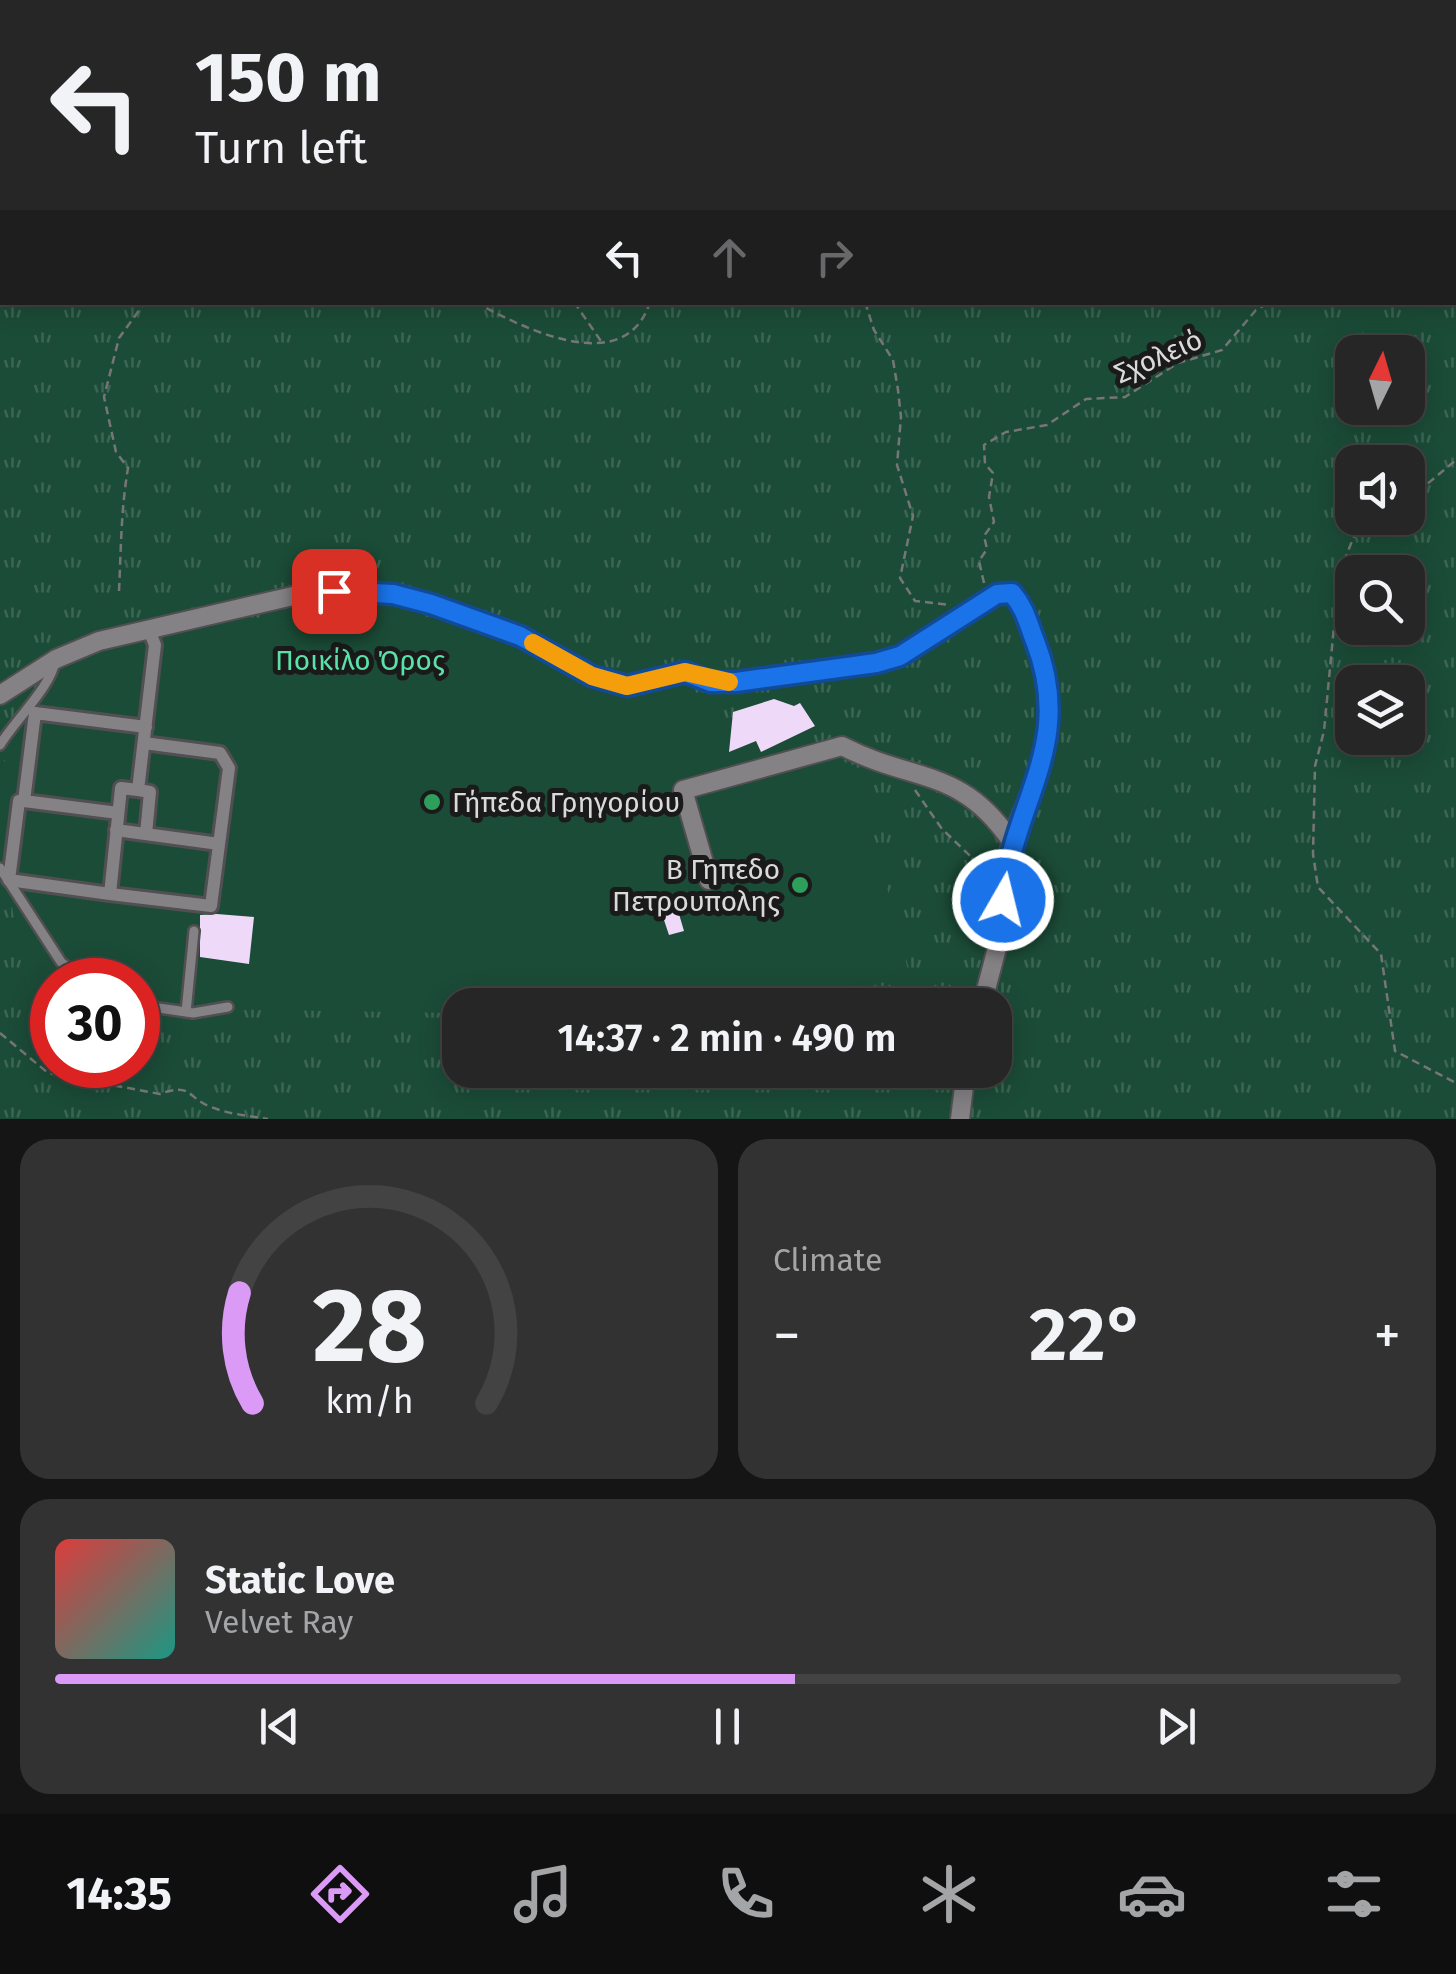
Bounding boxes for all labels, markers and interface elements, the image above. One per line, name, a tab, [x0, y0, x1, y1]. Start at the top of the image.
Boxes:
text: 150 m	[195, 36, 382, 120]
icon: left	[30, 40, 160, 170]
text: Turn left	[195, 121, 367, 175]
icon: left	[597, 230, 652, 285]
icon: ahead	[702, 230, 757, 285]
icon: right	[807, 230, 862, 285]
street label: Σχολειό	[1109, 323, 1207, 390]
north arrow	[1335, 335, 1425, 425]
map controls	[1335, 335, 1425, 755]
button: sound	[1335, 445, 1425, 535]
pin	[292, 549, 377, 634]
button: search	[1335, 555, 1425, 645]
icon: arrive	[307, 564, 362, 619]
park label: Ποικίλο Όρος	[275, 644, 445, 677]
button: layers	[1335, 665, 1425, 755]
place label: Γήπεδα Γρηγορίου	[452, 786, 680, 819]
marker: Γήπεδα Γρηγορίου	[421, 791, 443, 813]
position arrow	[951, 848, 1055, 952]
place label: Β Γηπεδο Πετρουπολης	[612, 853, 780, 918]
marker: Β Γηπεδο Πετρουπολης	[789, 874, 811, 896]
speed limit sign: 30	[30, 958, 160, 1088]
text: 14:37 · 2 min · 490 m	[558, 1015, 896, 1061]
text: Climate	[773, 1241, 882, 1279]
text: 28	[312, 1264, 426, 1389]
text: 22°	[1029, 1290, 1145, 1380]
text: −	[773, 1303, 801, 1369]
text: +	[1374, 1303, 1401, 1369]
text: km/h	[325, 1380, 413, 1422]
text: Static Love	[205, 1557, 395, 1603]
text: Velvet Ray	[205, 1603, 353, 1641]
icon: previous	[252, 1699, 307, 1754]
icon: pause	[700, 1699, 755, 1754]
icon: next	[1149, 1699, 1204, 1754]
icon: directions	[305, 1859, 375, 1929]
icon: music	[508, 1859, 578, 1929]
icon: phone	[711, 1859, 781, 1929]
icon: climate	[914, 1859, 984, 1929]
icon: car	[1117, 1859, 1187, 1929]
icon: filters	[1319, 1859, 1389, 1929]
text: 14:35	[66, 1867, 172, 1921]

